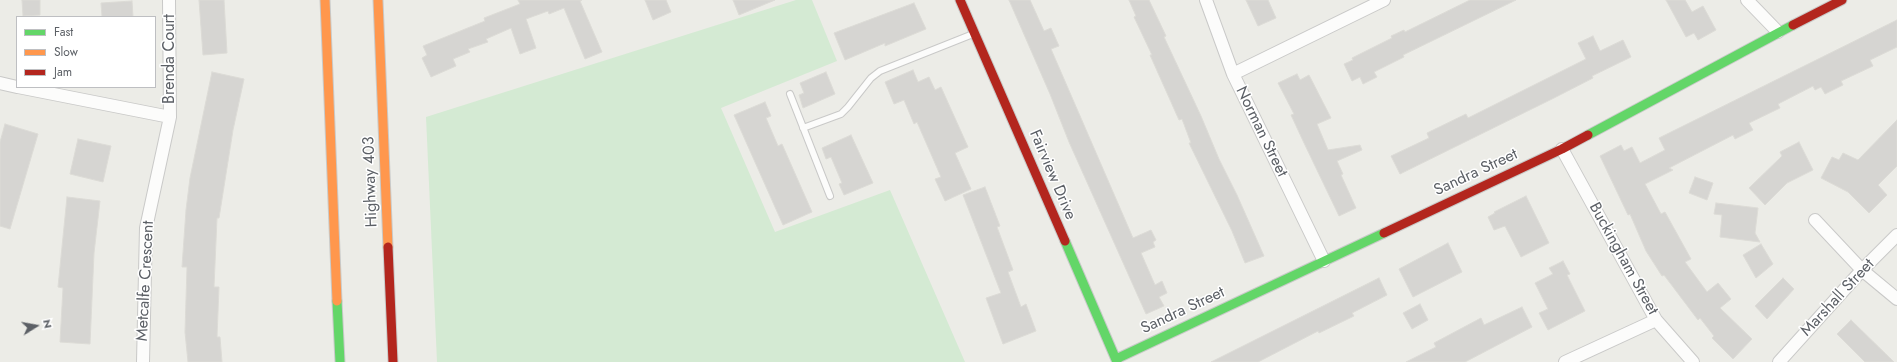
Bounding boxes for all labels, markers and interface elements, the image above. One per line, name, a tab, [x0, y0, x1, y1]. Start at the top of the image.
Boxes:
street label: Brenda Court	[160, 14, 180, 104]
legend	[16, 16, 156, 88]
text: Fast	[54, 23, 73, 41]
text: Slow	[54, 43, 78, 61]
text: Jam	[54, 63, 72, 81]
street label: Norman Street	[1231, 84, 1291, 180]
street label: Fairview Drive	[1024, 127, 1080, 223]
street label: Highway 403	[360, 136, 382, 228]
street label: Sandra Street	[1431, 145, 1521, 201]
street label: Buckingham Street	[1584, 200, 1662, 318]
street label: Metcalfe Crescent	[133, 220, 159, 342]
street label: Marshall Street	[1797, 255, 1879, 341]
street label: Sandra Street	[1138, 283, 1228, 339]
north arrow	[16, 306, 56, 346]
text: N	[39, 318, 56, 330]

